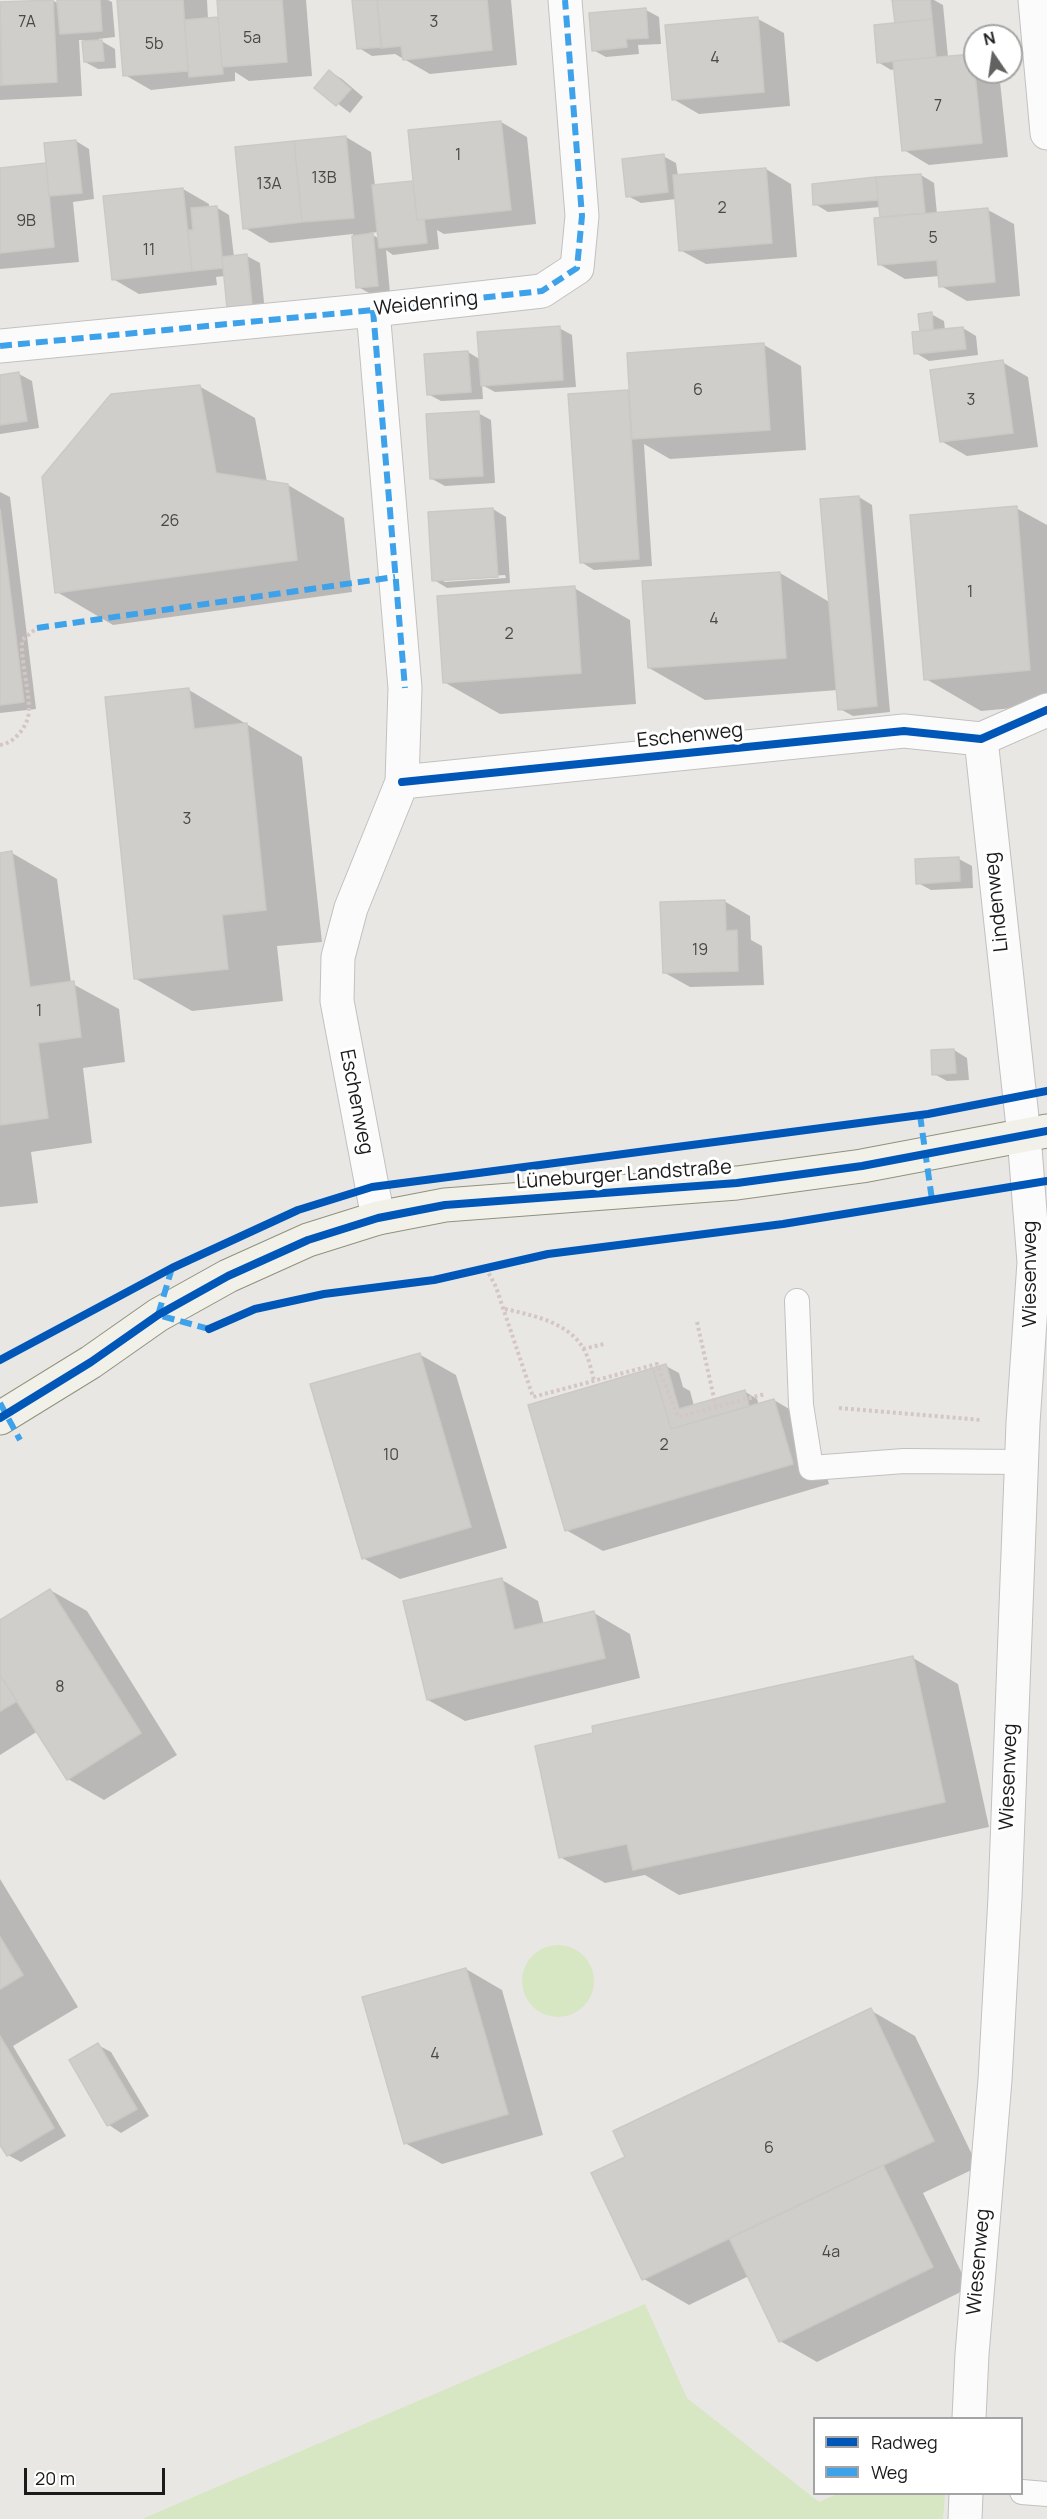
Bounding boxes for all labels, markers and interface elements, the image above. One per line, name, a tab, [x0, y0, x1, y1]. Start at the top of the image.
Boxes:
house number: 7A	[18, 13, 36, 33]
house number: 3	[430, 13, 438, 33]
north arrow	[963, 24, 1023, 84]
text: N	[981, 26, 997, 50]
house number: 5a	[243, 29, 261, 49]
house number: 5b	[145, 35, 163, 55]
house number: 4	[710, 49, 720, 69]
house number: 7	[934, 97, 942, 117]
house number: 1	[455, 146, 461, 166]
house number: 13B	[312, 169, 336, 189]
house number: 13A	[256, 175, 282, 195]
house number: 2	[717, 199, 727, 219]
house number: 9B	[16, 212, 36, 232]
house number: 5	[928, 229, 938, 249]
house number: 11	[143, 241, 155, 261]
street label: Weidenring	[373, 287, 479, 321]
house number: 6	[693, 381, 703, 401]
house number: 3	[967, 391, 975, 411]
house number: 26	[160, 512, 180, 532]
house number: 1	[967, 583, 973, 603]
house number: 4	[709, 610, 719, 630]
house number: 2	[504, 625, 514, 645]
street label: Eschenweg	[636, 718, 744, 754]
house number: 3	[183, 810, 191, 830]
street label: Lindenweg	[980, 851, 1014, 953]
house number: 19	[692, 941, 708, 961]
house number: 1	[36, 1002, 42, 1022]
street label: Eschenweg	[334, 1047, 378, 1157]
street label: Lüneburger Landstraße	[515, 1155, 733, 1195]
street label: Wiesenweg	[1018, 1221, 1042, 1327]
house number: 2	[659, 1436, 669, 1456]
house number: 10	[383, 1446, 399, 1466]
house number: 8	[55, 1678, 65, 1698]
street label: Wiesenweg	[995, 1723, 1023, 1831]
house number: 4	[430, 2045, 440, 2065]
house number: 6	[764, 2139, 774, 2159]
street label: Wiesenweg	[962, 2208, 996, 2316]
house number: 4a	[822, 2243, 840, 2263]
legend	[813, 2417, 1023, 2495]
text: Radweg	[871, 2430, 938, 2454]
scale bar	[27, 2456, 168, 2494]
text: Weg	[871, 2460, 908, 2484]
text: 20 m	[35, 2466, 75, 2490]

